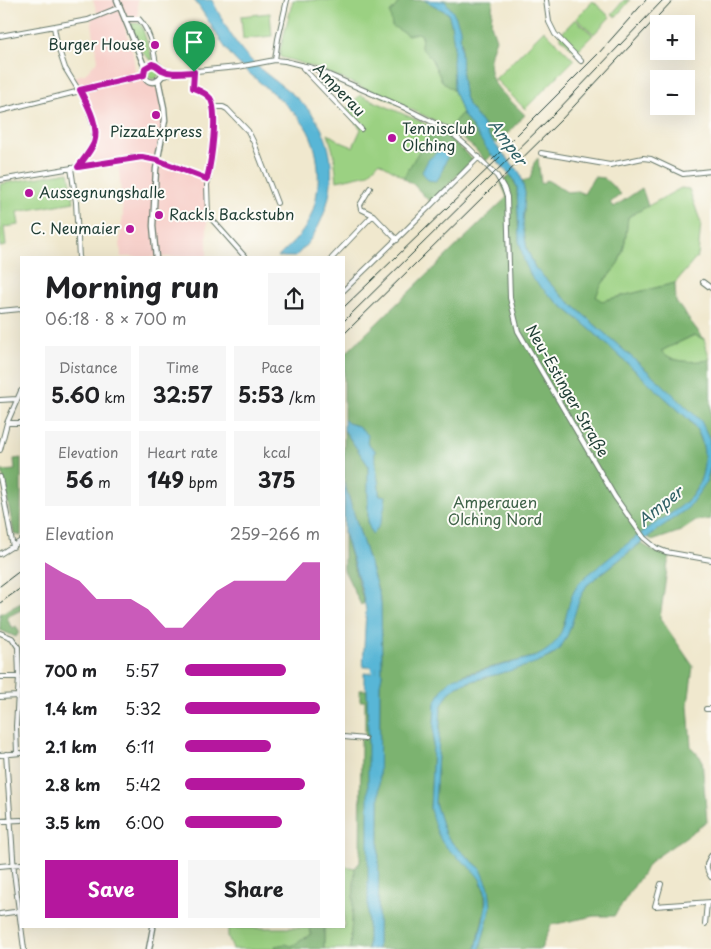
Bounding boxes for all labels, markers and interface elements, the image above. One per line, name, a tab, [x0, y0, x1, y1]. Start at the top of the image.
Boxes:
map controls	[650, 15, 695, 115]
button: +	[650, 15, 695, 60]
pin	[173, 21, 215, 72]
icon: arrive	[180, 28, 208, 56]
place label: Burger House	[48, 32, 145, 55]
marker: Burger House	[149, 39, 161, 51]
street label: Amperau	[309, 57, 371, 121]
button: −	[650, 70, 695, 115]
marker: PizzaExpress	[150, 109, 162, 121]
water label: Amper	[484, 113, 536, 172]
place label: Tennisclub Olching	[402, 116, 476, 156]
place label: PizzaExpress	[110, 119, 202, 142]
marker: Tennisclub Olching	[386, 132, 398, 144]
place label: Aussegnungshalle	[39, 180, 165, 203]
marker: Aussegnungshalle	[23, 187, 35, 199]
place label: Rackls Backstubn	[169, 202, 295, 225]
marker: Rackls Backstubn	[153, 209, 165, 221]
place label: C. Neumaier	[30, 216, 120, 239]
marker: C. Neumaier	[124, 223, 136, 235]
text: Morning run	[45, 265, 219, 308]
button: share	[268, 273, 320, 325]
text: 06:18 · 8 × 700 m	[45, 306, 186, 330]
street label: Neu-Estinger Straße	[521, 320, 616, 461]
text: Distance	[59, 357, 118, 378]
text: Time	[166, 357, 199, 378]
text: Pace	[261, 357, 293, 378]
text: 5.60	[51, 378, 100, 410]
text: 32:57	[153, 378, 212, 410]
text: 5:53	[238, 378, 284, 410]
text: km	[100, 387, 125, 408]
text: /km	[284, 387, 316, 408]
text: Elevation	[58, 442, 118, 463]
text: Heart rate	[147, 442, 218, 463]
text: kcal	[263, 442, 291, 463]
text: 56	[65, 463, 94, 495]
text: 149	[147, 463, 184, 495]
text: 375	[258, 463, 296, 495]
text: m	[94, 472, 111, 493]
text: bpm	[184, 472, 218, 493]
water label: Amper	[631, 478, 689, 531]
park label: Amperauen Olching Nord	[448, 490, 542, 530]
text: Elevation	[45, 521, 114, 545]
text: 259–266 m	[230, 521, 320, 545]
text: 700 m	[45, 658, 97, 682]
text: 5:57	[125, 658, 159, 682]
text: 1.4 km	[45, 696, 97, 720]
text: 5:32	[125, 696, 161, 720]
text: 2.1 km	[45, 734, 97, 758]
text: 6:11	[125, 734, 154, 758]
text: 2.8 km	[45, 772, 100, 796]
text: 5:42	[125, 772, 161, 796]
text: 3.5 km	[45, 810, 100, 834]
text: 6:00	[125, 810, 164, 834]
button: Save	[45, 860, 178, 918]
button: Share	[188, 860, 320, 918]

